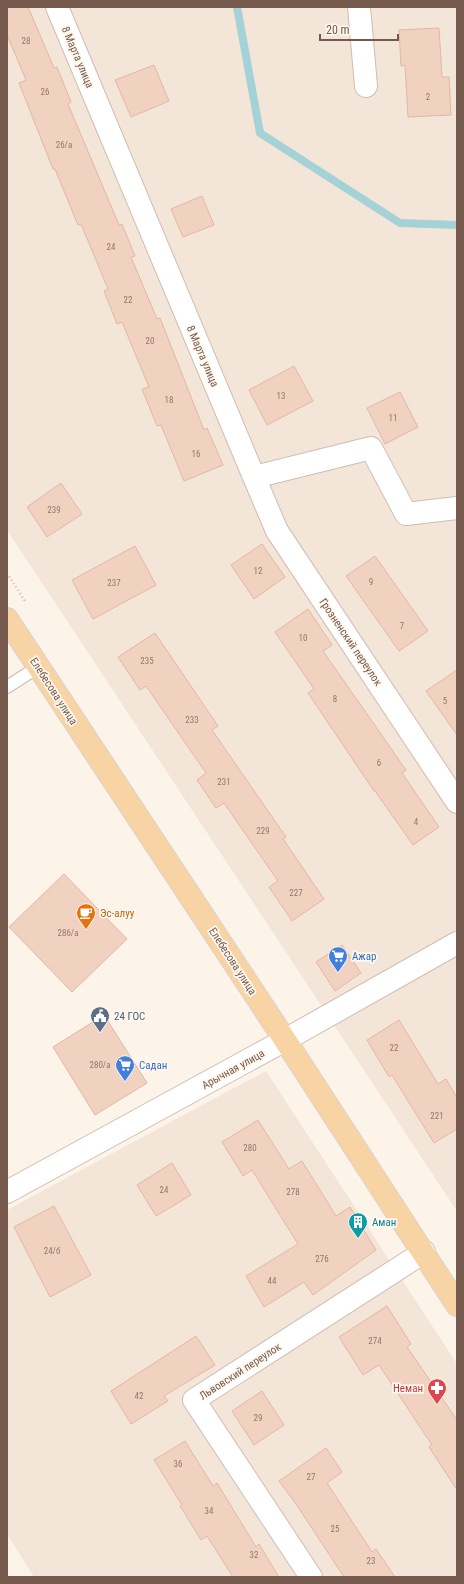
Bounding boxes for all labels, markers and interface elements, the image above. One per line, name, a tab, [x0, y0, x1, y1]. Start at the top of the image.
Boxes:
scale bar	[320, 16, 398, 42]
text: 20 m	[326, 23, 350, 37]
street label: 8 Марта улица	[59, 24, 96, 90]
house number: 28	[22, 36, 30, 46]
house number: 26	[41, 87, 49, 97]
house number: 2	[426, 92, 431, 102]
house number: 26/а	[56, 140, 72, 150]
house number: 24	[107, 242, 116, 252]
house number: 22	[124, 295, 133, 305]
street label: 8 Марта улица	[184, 323, 221, 389]
house number: 20	[146, 336, 154, 346]
house number: 13	[277, 391, 285, 401]
house number: 18	[165, 395, 173, 405]
house number: 11	[389, 413, 397, 423]
house number: 16	[192, 449, 200, 459]
house number: 239	[47, 505, 61, 515]
house number: 12	[254, 566, 263, 576]
house number: 9	[369, 577, 373, 587]
house number: 237	[107, 578, 121, 588]
street label: Грозненский переулок	[316, 596, 385, 689]
house number: 7	[400, 621, 405, 631]
house number: 10	[299, 633, 307, 643]
street label: Елебесова улица	[27, 655, 80, 727]
house number: 235	[140, 656, 154, 666]
house number: 8	[333, 694, 337, 704]
house number: 5	[443, 696, 448, 706]
house number: 233	[185, 715, 199, 725]
house number: 6	[377, 758, 381, 768]
house number: 231	[217, 777, 231, 787]
house number: 4	[414, 817, 419, 827]
house number: 229	[256, 826, 270, 836]
house number: 227	[289, 888, 303, 898]
cafe icon: Эс-алуу	[75, 902, 97, 930]
place label: Эс-алуу	[100, 907, 135, 920]
street label: Елебесова улица	[206, 925, 259, 997]
house number: 286/а	[58, 928, 78, 938]
supermarket icon: Ажар	[327, 945, 349, 973]
place label: Ажар	[352, 950, 376, 963]
public building icon: 24 ГОС	[89, 1005, 111, 1033]
place label: 24 ГОС	[114, 1010, 145, 1023]
house number: 22	[390, 1043, 399, 1053]
street label: Арычная улица	[200, 1047, 267, 1092]
supermarket icon: Садан	[114, 1054, 136, 1082]
place label: Садан	[139, 1059, 167, 1072]
house number: 280/а	[90, 1060, 110, 1070]
house number: 221	[430, 1111, 444, 1121]
house number: 280	[243, 1143, 257, 1153]
house number: 24	[160, 1185, 169, 1195]
house number: 278	[286, 1187, 300, 1197]
building icon: Аман	[347, 1211, 369, 1239]
place label: Аман	[372, 1216, 396, 1229]
house number: 24/б	[44, 1246, 61, 1256]
house number: 276	[315, 1254, 329, 1264]
house number: 44	[268, 1276, 277, 1286]
house number: 274	[368, 1336, 382, 1346]
street label: Львовский переулок	[197, 1340, 284, 1403]
pharmacy icon: Неман	[426, 1377, 448, 1405]
place label: Неман	[393, 1382, 423, 1395]
house number: 42	[135, 1391, 144, 1401]
house number: 29	[254, 1413, 262, 1423]
house number: 36	[174, 1459, 182, 1469]
house number: 27	[307, 1472, 316, 1482]
house number: 34	[205, 1506, 214, 1516]
house number: 25	[331, 1524, 340, 1534]
house number: 32	[250, 1550, 259, 1560]
house number: 23	[367, 1556, 375, 1566]

